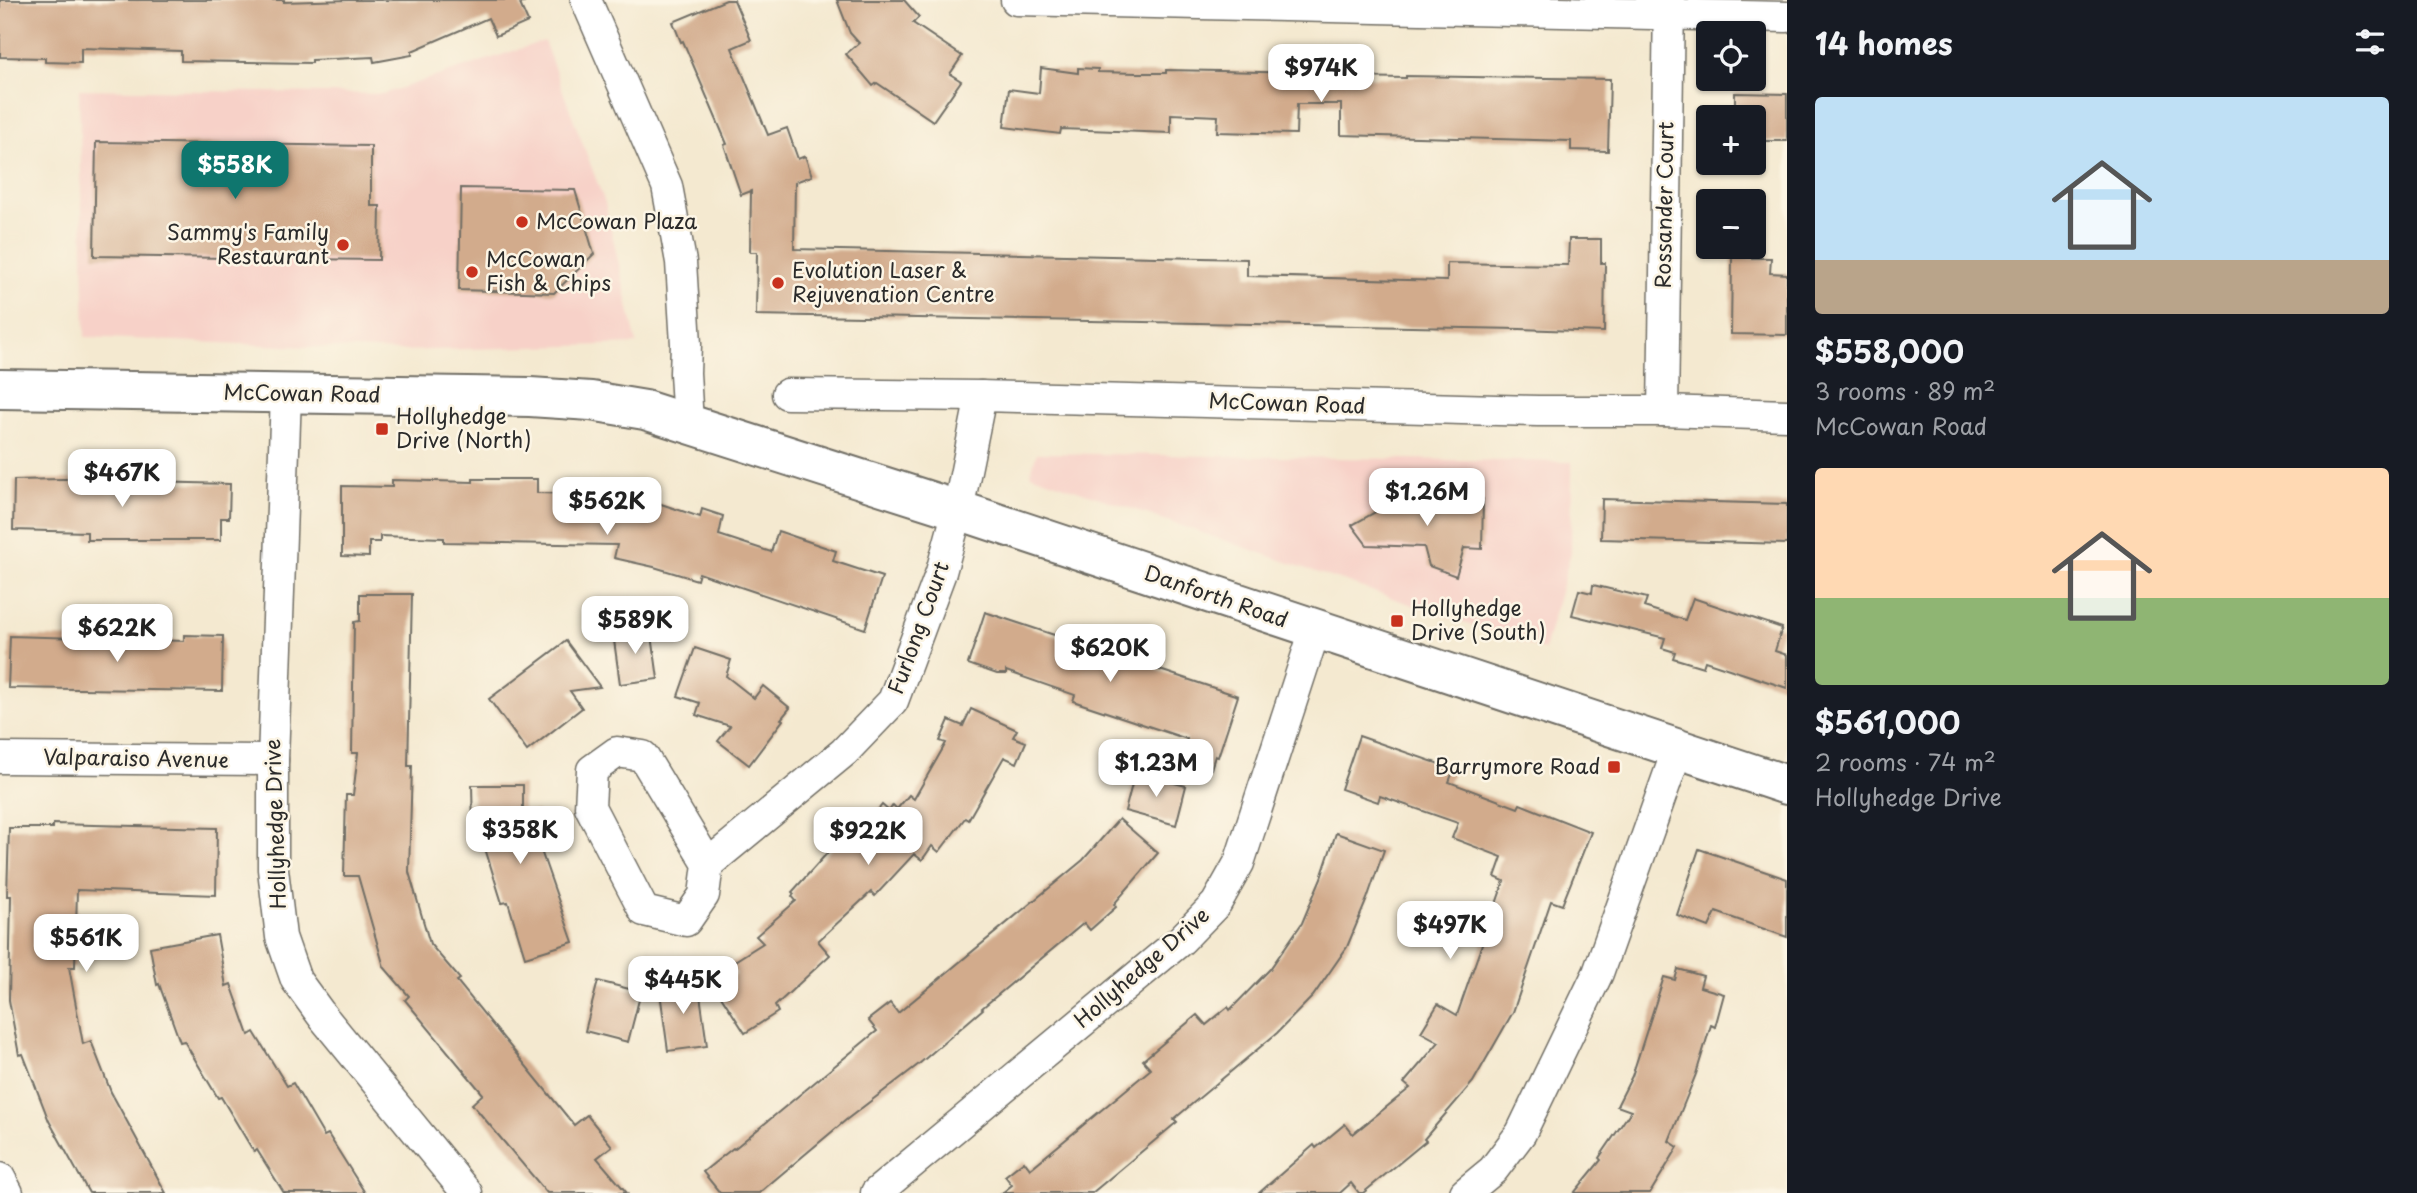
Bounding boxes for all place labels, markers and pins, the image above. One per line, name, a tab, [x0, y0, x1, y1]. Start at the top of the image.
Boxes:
pin: $974K	[1272, 44, 1370, 104]
pin: $558K	[186, 142, 284, 201]
place label: McCowan Plaza	[536, 204, 698, 236]
marker: McCowan Plaza	[514, 214, 530, 230]
place label: Sammy's Family Restaurant	[167, 215, 329, 271]
marker: Sammy's Family Restaurant	[335, 237, 351, 253]
place label: McCowan Fish & Chips	[486, 242, 611, 298]
place label: Evolution Laser & Rejuvenation Centre	[792, 253, 995, 309]
marker: McCowan Fish & Chips	[464, 264, 480, 280]
marker: Evolution Laser & Rejuvenation Centre	[770, 275, 786, 291]
place label: Hollyhedge Drive (North)	[396, 399, 531, 455]
marker: Hollyhedge Drive (North)	[374, 421, 390, 437]
pin: $467K	[73, 449, 171, 509]
pin: $1.26M	[1370, 468, 1484, 528]
pin: $562K	[558, 477, 656, 537]
place label: Hollyhedge Drive (South)	[1411, 591, 1546, 647]
pin: $589K	[586, 596, 684, 656]
pin: $622K	[68, 604, 166, 664]
marker: Hollyhedge Drive (South)	[1389, 613, 1405, 629]
pin: $620K	[1061, 624, 1159, 684]
pin: $1.23M	[1099, 740, 1213, 799]
place label: Barrymore Road	[1435, 749, 1600, 781]
marker: Barrymore Road	[1606, 759, 1622, 775]
pin: $358K	[471, 806, 569, 866]
pin: $922K	[819, 808, 917, 867]
pin: $497K	[1401, 902, 1499, 961]
pin: $561K	[37, 914, 135, 974]
pin: $445K	[634, 956, 732, 1016]

